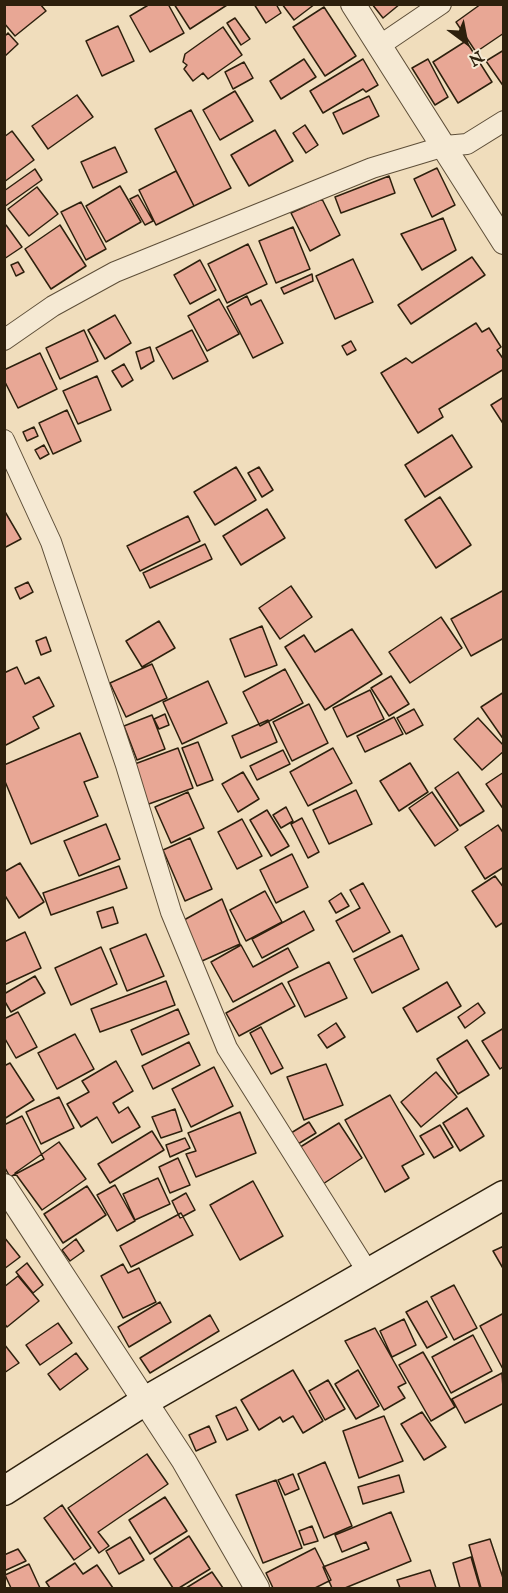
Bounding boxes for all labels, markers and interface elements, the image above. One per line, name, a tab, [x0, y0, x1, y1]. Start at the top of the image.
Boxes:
north arrow	[436, 12, 496, 72]
text: N	[464, 45, 487, 69]

